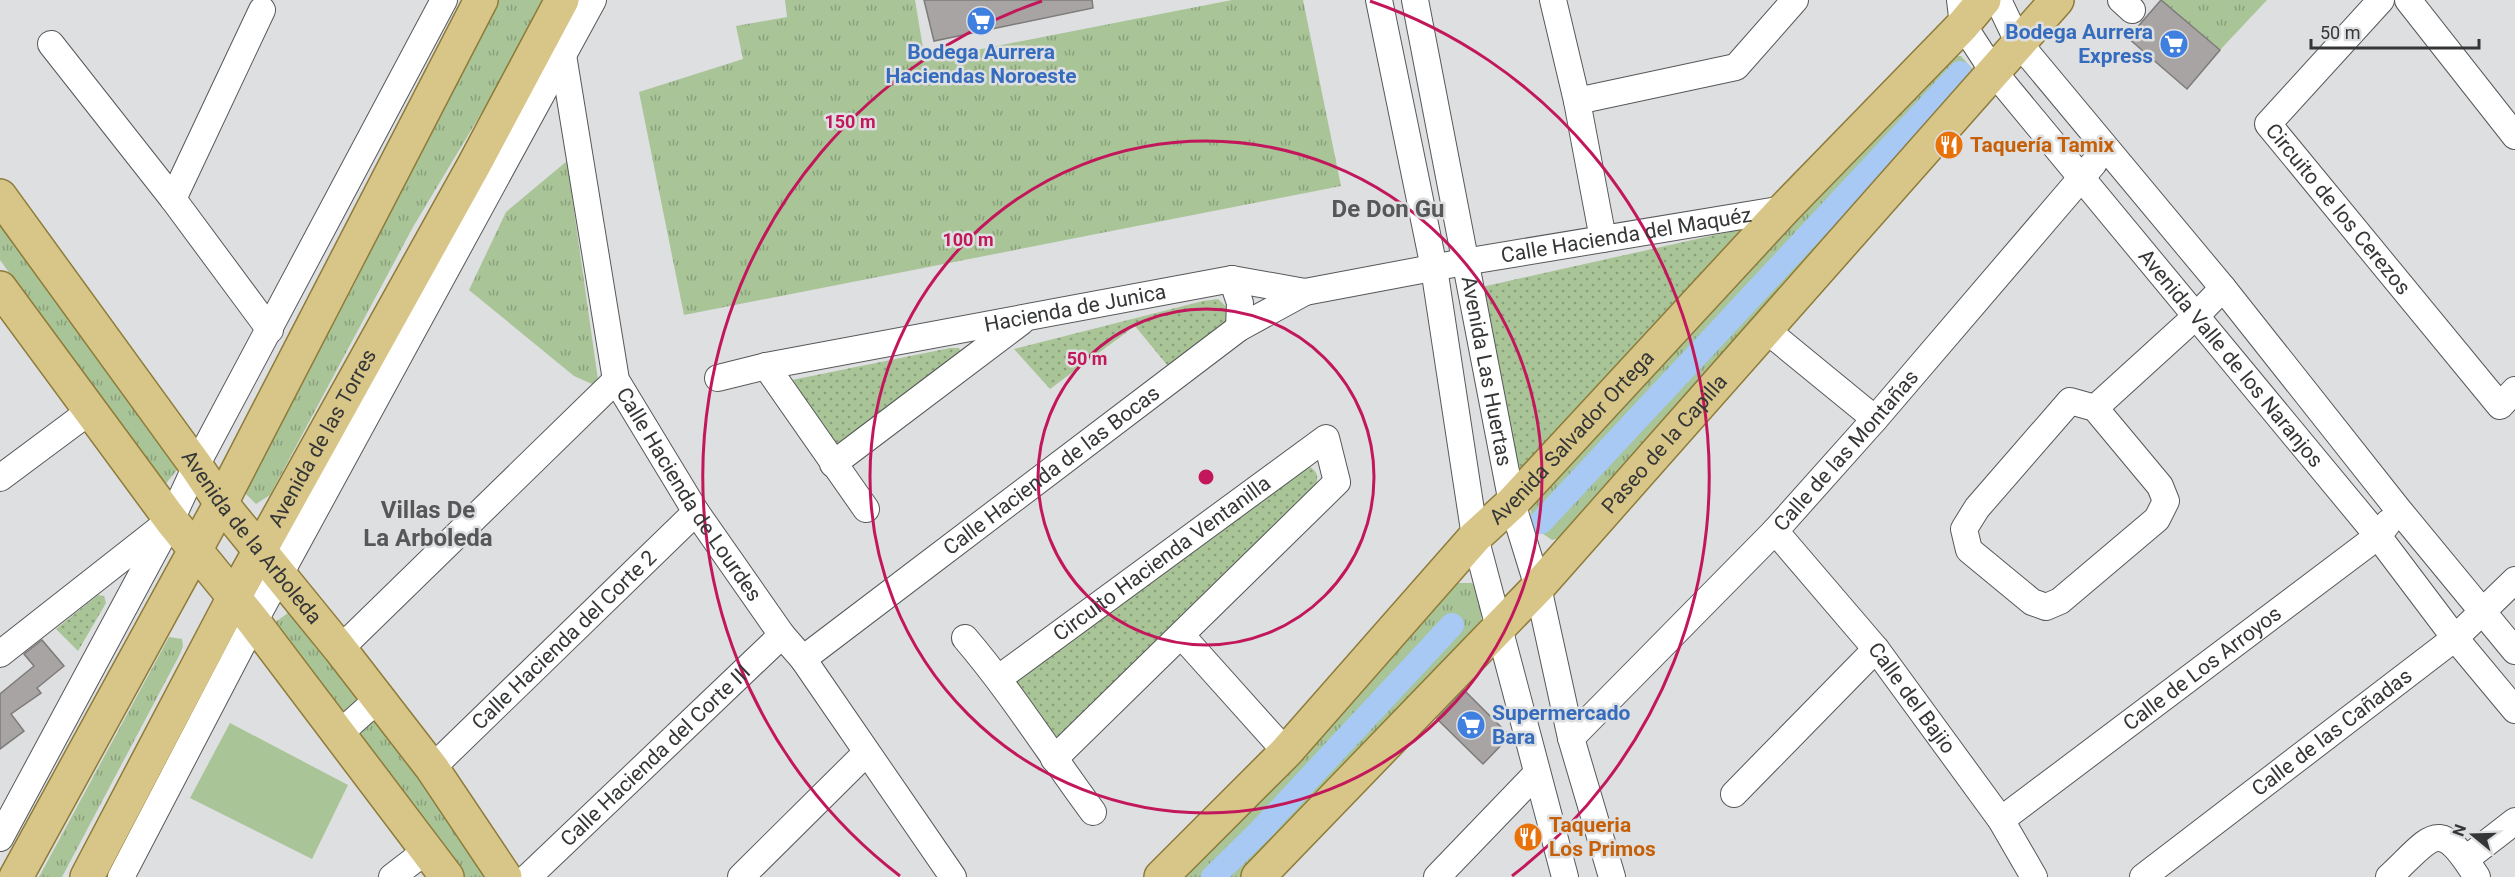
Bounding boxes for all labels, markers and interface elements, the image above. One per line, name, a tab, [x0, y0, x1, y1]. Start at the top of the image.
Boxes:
supermarket icon: Bodega Aurrera Haciendas Noroeste	[965, 5, 997, 37]
scale bar	[2311, 12, 2479, 50]
place label: Bodega Aurrera Express	[2005, 20, 2153, 68]
text: 50 m	[2320, 22, 2360, 43]
supermarket icon: Bodega Aurrera Express	[2158, 28, 2190, 60]
place label: Bodega Aurrera Haciendas Noroeste	[885, 40, 1077, 88]
text: 150 m	[824, 111, 876, 132]
street label: Circuito de los Cerezos	[2261, 119, 2415, 300]
restaurant icon: Taquería Tamix	[1933, 129, 1965, 161]
place label: Taquería Tamix	[1970, 133, 2114, 157]
district label: De Don Gu	[1332, 195, 1444, 223]
street label: Calle Hacienda del Maquéz	[1499, 203, 1753, 268]
text: 100 m	[942, 229, 994, 250]
street label: Avenida Valle de los Naranjos	[2134, 244, 2328, 472]
street label: Avenida Las Huertas	[1457, 274, 1517, 468]
street label: Hacienda de Junica	[982, 280, 1168, 337]
street label: Avenida de las Torres	[263, 345, 381, 531]
street label: Avenida Salvador Ortega	[1485, 345, 1659, 529]
text: 50 m	[1067, 348, 1107, 369]
street label: Calle de las Montañas	[1769, 365, 1923, 536]
street label: Paseo de la Capilla	[1597, 370, 1732, 518]
street label: Calle Hacienda de las Bocas	[939, 381, 1164, 560]
street label: Calle Hacienda de Lourdes	[611, 383, 767, 606]
street label: Avenida de la Arboleda	[177, 446, 327, 629]
centre of rings	[1196, 467, 1216, 487]
street label: Circuito Hacienda Ventanilla	[1049, 471, 1275, 646]
district label: Villas De La Arboleda	[363, 496, 493, 552]
street label: Calle Hacienda del Corte 2	[467, 545, 661, 735]
street label: Calle de Los Arroyos	[2119, 601, 2286, 736]
street label: Calle del Bajio	[1863, 638, 1960, 758]
street label: Calle Hacienda del Corte III	[556, 660, 755, 851]
street label: Calle de las Cañadas	[2247, 664, 2417, 801]
place label: Supermercado Bara	[1492, 701, 1631, 749]
supermarket icon: Supermercado Bara	[1455, 709, 1487, 741]
north arrow	[2443, 805, 2503, 865]
place label: Taqueria Los Primos	[1549, 813, 1656, 861]
restaurant icon: Taqueria Los Primos	[1512, 821, 1544, 853]
text: N	[2448, 822, 2470, 839]

